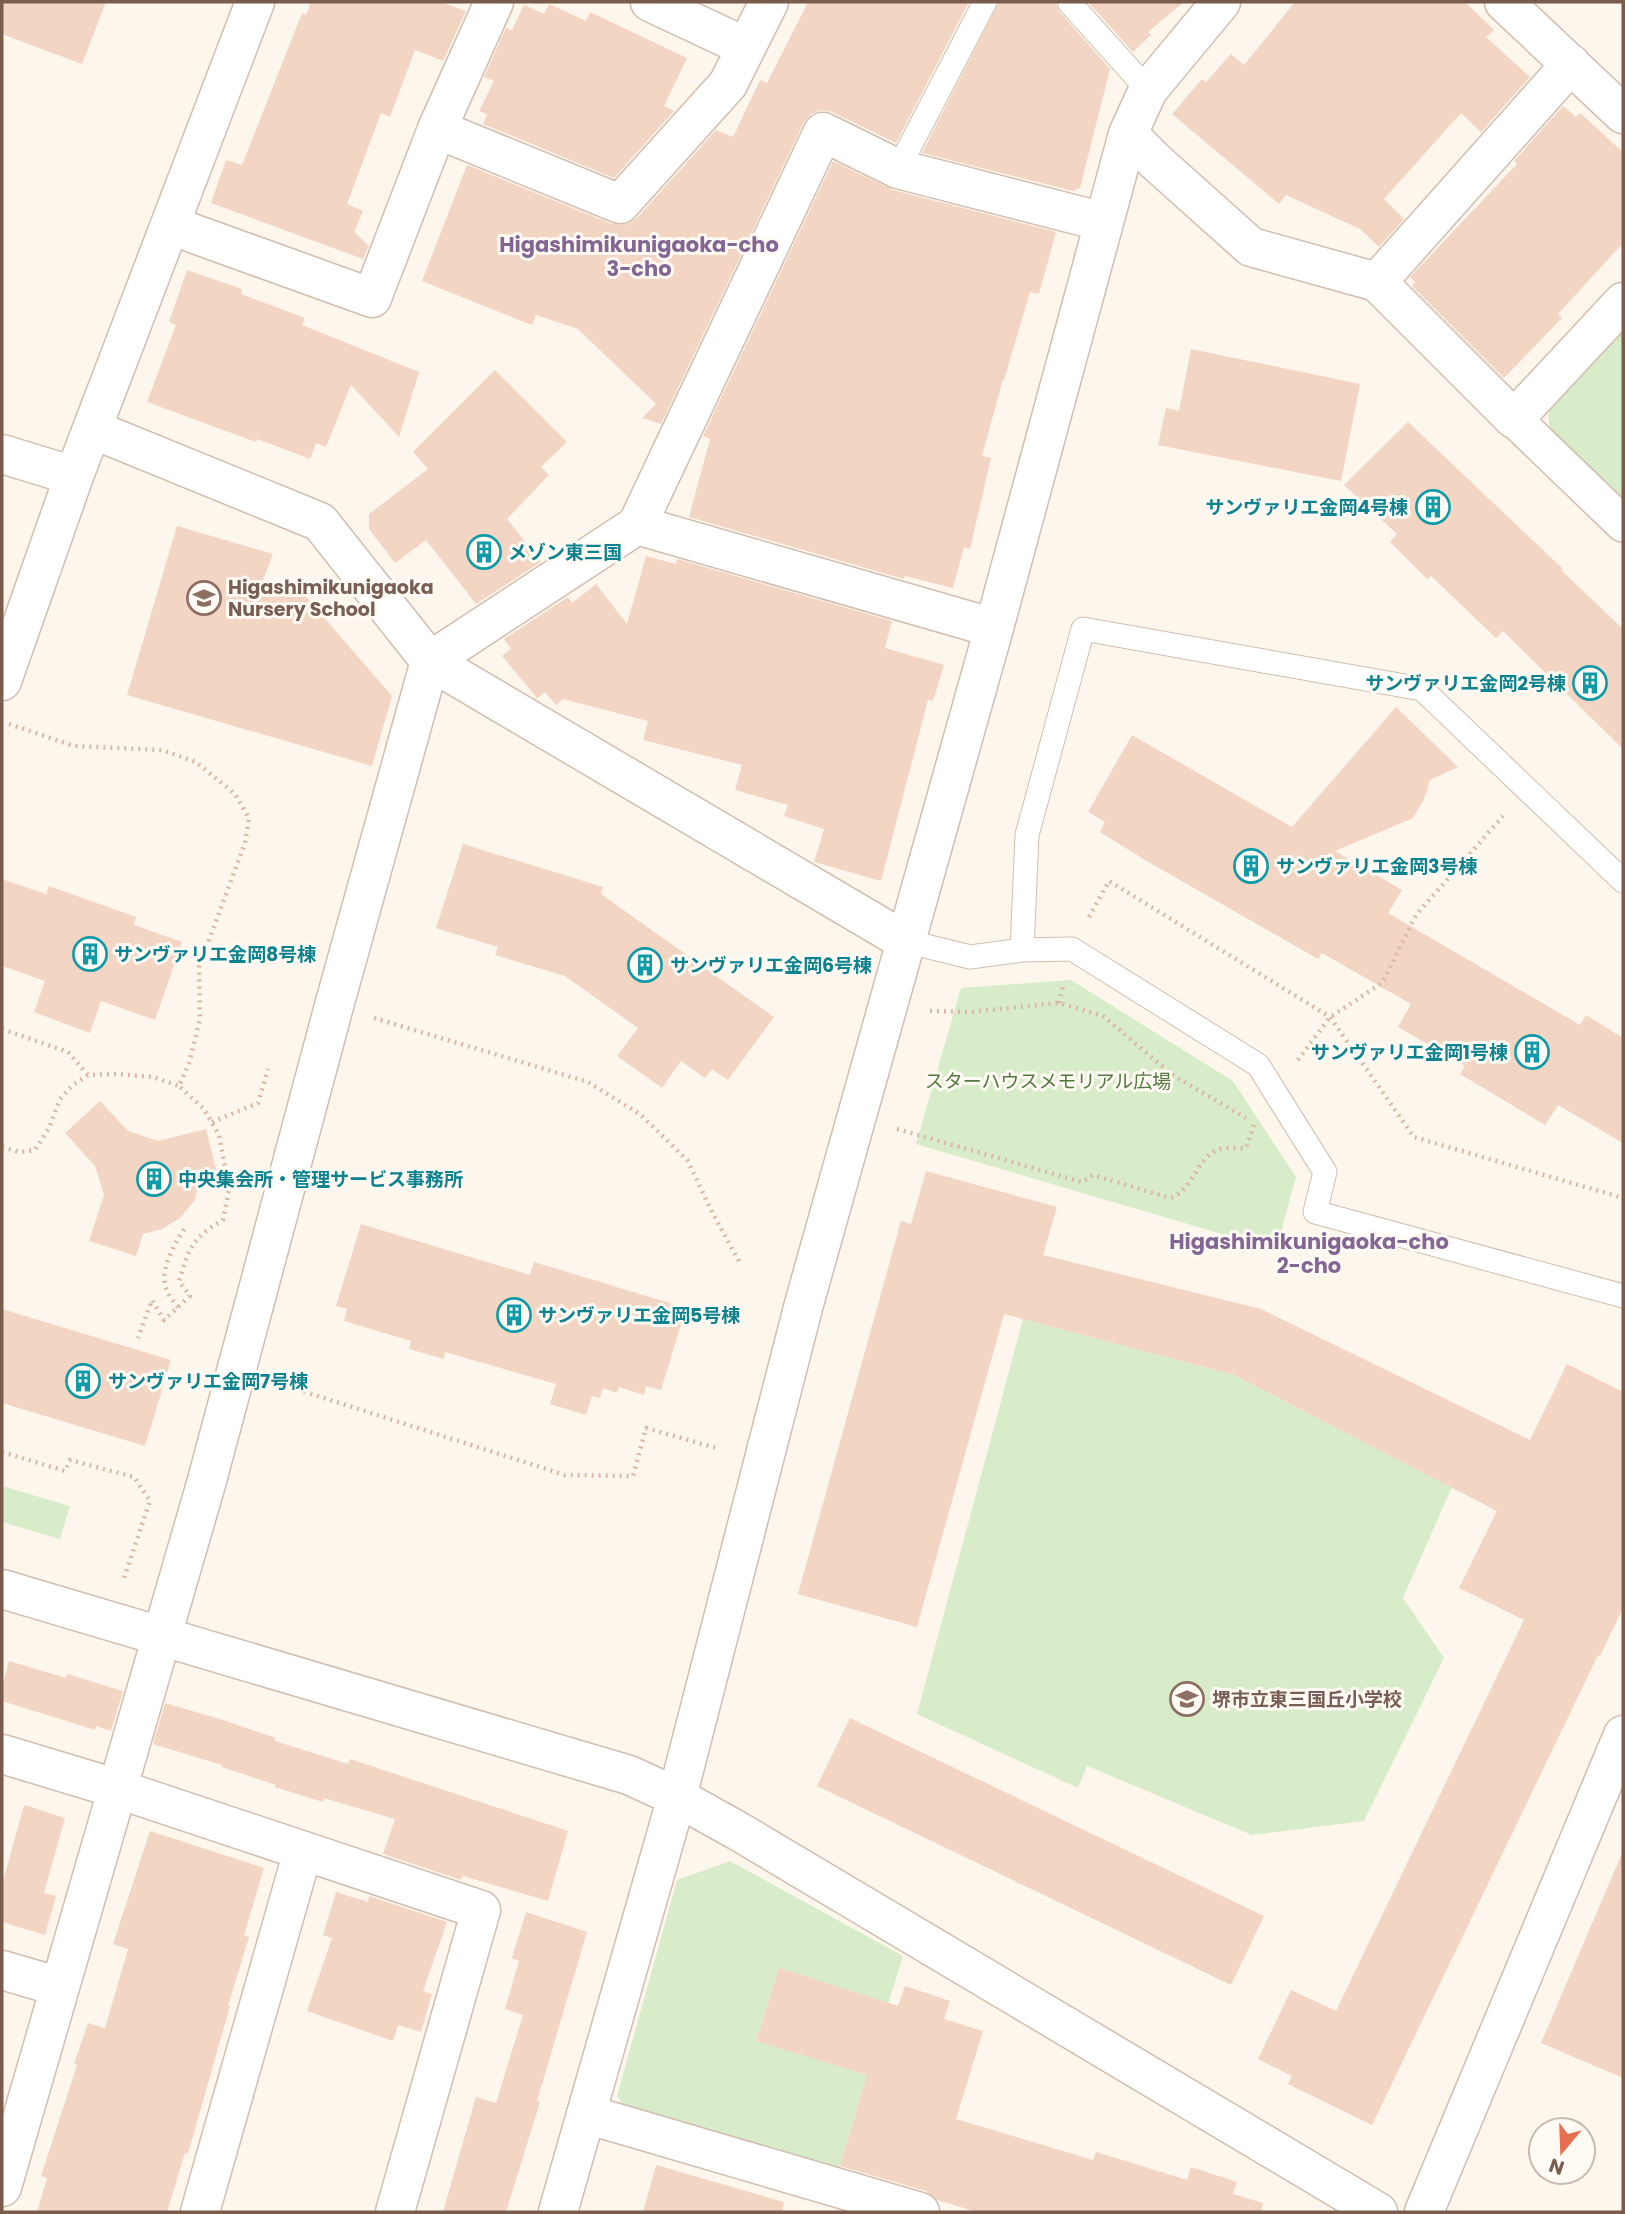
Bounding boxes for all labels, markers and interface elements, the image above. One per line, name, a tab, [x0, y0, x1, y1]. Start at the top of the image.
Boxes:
district label: Higashimikunigaoka-cho 3-cho	[499, 230, 779, 283]
building icon: サンヴァリエ金岡4号棟	[1414, 488, 1452, 526]
place label: サンヴァリエ金岡4号棟	[1205, 494, 1408, 521]
building icon: メゾン東三国	[465, 533, 503, 571]
place label: メゾン東三国	[508, 539, 622, 566]
place label: Higashimikunigaoka Nursery School	[228, 574, 434, 623]
school or university icon: Higashimikunigaoka Nursery School	[185, 579, 223, 617]
building icon: サンヴァリエ金岡2号棟	[1571, 664, 1609, 702]
place label: サンヴァリエ金岡2号棟	[1365, 670, 1566, 697]
building icon: サンヴァリエ金岡3号棟	[1232, 847, 1270, 885]
place label: サンヴァリエ金岡3号棟	[1276, 853, 1478, 880]
building icon: サンヴァリエ金岡8号棟	[71, 935, 109, 973]
place label: サンヴァリエ金岡8号棟	[114, 941, 316, 968]
building icon: サンヴァリエ金岡6号棟	[626, 946, 664, 984]
place label: サンヴァリエ金岡6号棟	[670, 952, 872, 979]
building icon: サンヴァリエ金岡1号棟	[1513, 1033, 1551, 1071]
place label: サンヴァリエ金岡1号棟	[1311, 1039, 1508, 1066]
park label: スターハウスメモリアル広場	[925, 1068, 1171, 1095]
building icon: 中央集会所・管理サービス事務所	[135, 1160, 173, 1198]
place label: 中央集会所・管理サービス事務所	[178, 1166, 463, 1193]
district label: Higashimikunigaoka-cho 2-cho	[1169, 1227, 1449, 1280]
building icon: サンヴァリエ金岡5号棟	[495, 1296, 533, 1334]
place label: サンヴァリエ金岡5号棟	[538, 1302, 740, 1329]
building icon: サンヴァリエ金岡7号棟	[64, 1362, 102, 1400]
place label: サンヴァリエ金岡7号棟	[108, 1368, 308, 1395]
school or university icon: 堺市立東三国丘小学校	[1168, 1680, 1206, 1718]
place label: 堺市立東三国丘小学校	[1212, 1686, 1402, 1713]
north arrow	[1527, 2116, 1597, 2186]
text: N	[1545, 2152, 1568, 2182]

